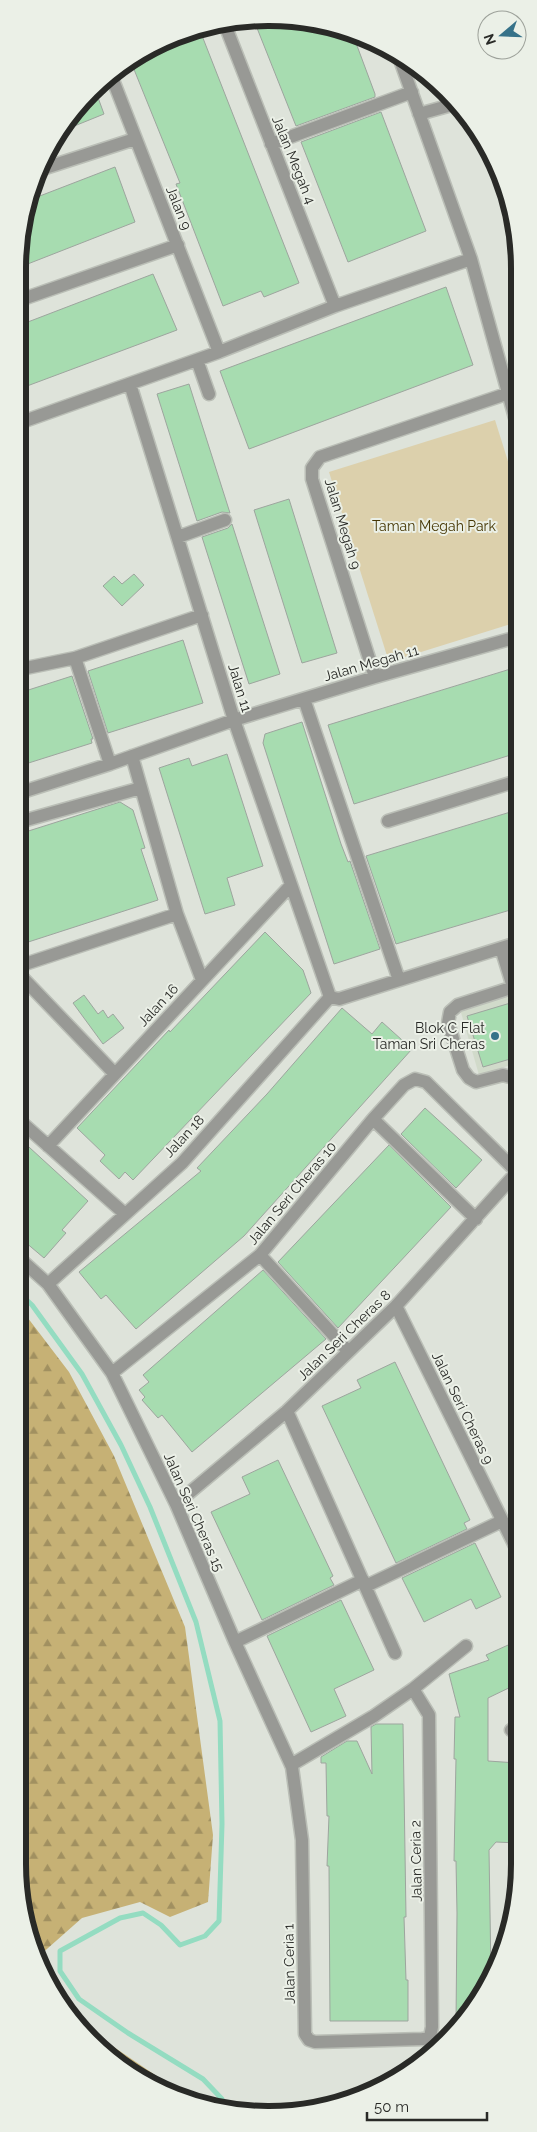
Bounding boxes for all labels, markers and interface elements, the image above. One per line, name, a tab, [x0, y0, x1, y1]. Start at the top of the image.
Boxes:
north arrow	[477, 10, 527, 60]
text: N	[480, 32, 499, 47]
street label: Jalan Megah 4	[269, 114, 319, 207]
street label: Jalan 9	[163, 184, 195, 232]
street label: Jalan Megah 9	[322, 477, 364, 571]
park label: Taman Megah Park	[372, 518, 497, 534]
street label: Jalan Megah 11	[322, 642, 420, 684]
street label: Jalan 11	[225, 662, 255, 714]
street label: Jalan 16	[134, 981, 182, 1029]
place label: Blok C Flat Taman Sri Cheras	[373, 1020, 485, 1052]
marker: Blok C Flat Taman Sri Cheras	[489, 1030, 501, 1042]
street label: Jalan 18	[161, 1112, 207, 1160]
street label: Jalan Seri Cheras 10	[244, 1138, 340, 1248]
street label: Jalan Seri Cheras 8	[294, 1287, 394, 1383]
street label: Jalan Seri Cheras 9	[429, 1349, 497, 1467]
street label: Jalan Seri Cheras 15	[161, 1450, 228, 1574]
street label: Jalan Ceria 2	[407, 1820, 425, 1902]
street label: Jalan Ceria 1	[280, 1924, 298, 2004]
scale bar	[367, 2090, 487, 2122]
text: 50 m	[374, 2098, 409, 2116]

